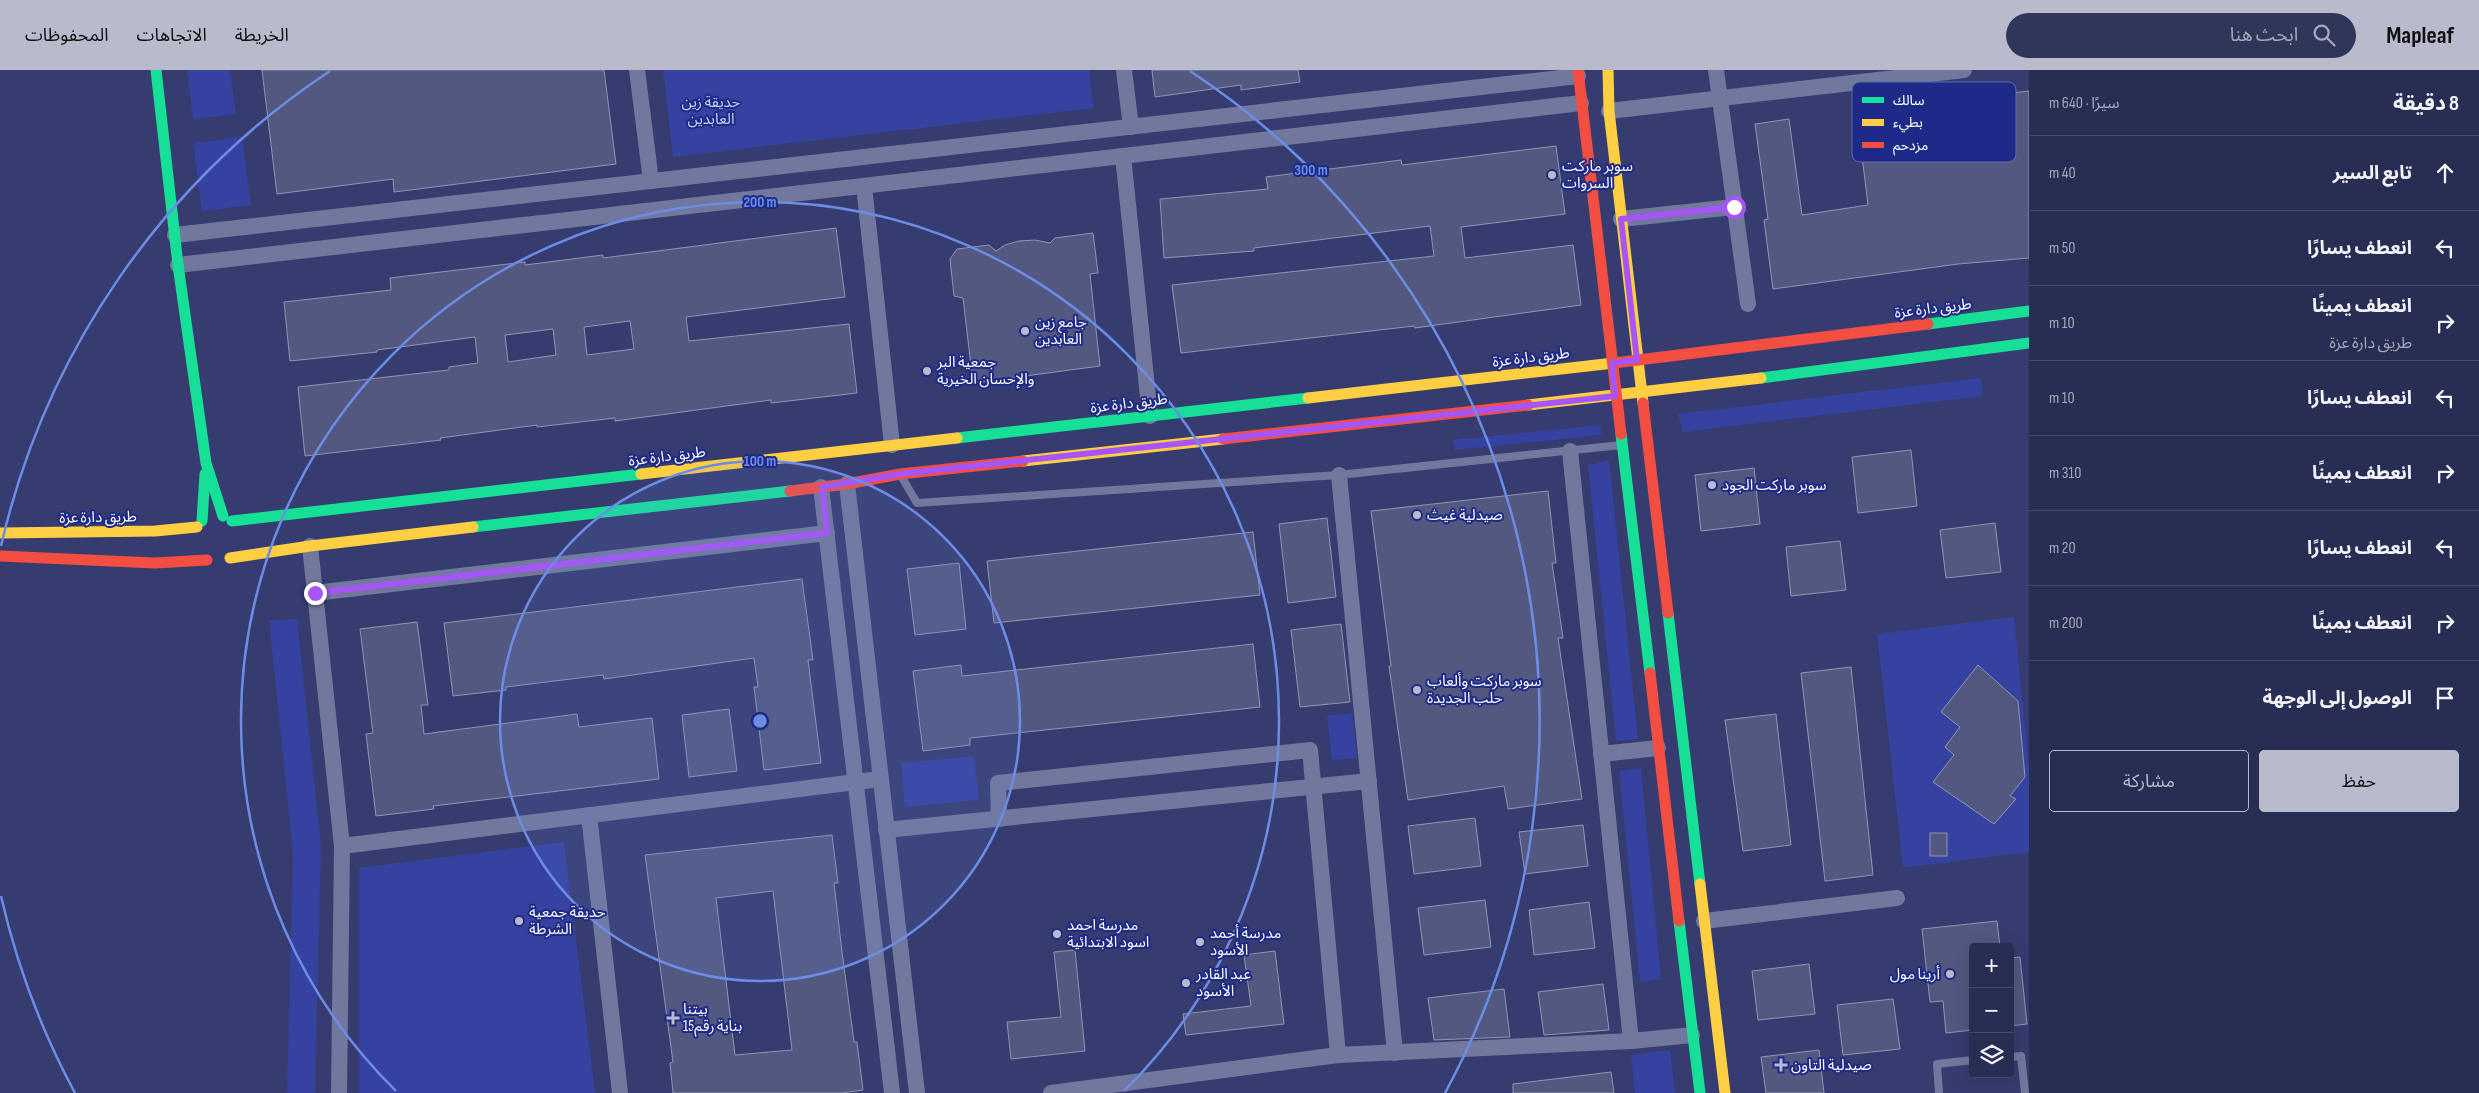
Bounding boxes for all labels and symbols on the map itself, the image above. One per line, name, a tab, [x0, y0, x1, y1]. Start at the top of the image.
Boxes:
legend	[1852, 82, 2016, 162]
text: سالك	[1893, 92, 1925, 109]
park label: حديقة زين العابدين	[682, 93, 741, 129]
text: بطيء	[1893, 114, 1923, 133]
text: مزدحم	[1893, 137, 1928, 156]
place label: سوبر ماركت السروات	[1562, 157, 1633, 193]
text: 300 m	[1294, 161, 1328, 180]
marker: سوبر ماركت السروات	[1546, 169, 1558, 181]
text: 200 m	[743, 193, 777, 212]
route start	[1723, 196, 1746, 219]
street label: طريق دارة عزة	[1893, 294, 1973, 323]
place label: جامع زين العابدين	[1035, 313, 1087, 349]
marker: جامع زين العابدين	[1019, 325, 1031, 337]
street label: طريق دارة عزة	[1491, 343, 1571, 372]
place label: جمعية البر والإحسان الخيرية	[936, 353, 1035, 389]
marker: جمعية البر والإحسان الخيرية	[921, 365, 933, 377]
street label: طريق دارة عزة	[1089, 389, 1169, 418]
street label: طريق دارة عزة	[627, 442, 707, 471]
text: 100 m	[744, 452, 776, 471]
place label: سوبر ماركت الجود	[1722, 476, 1827, 495]
marker: سوبر ماركت الجود	[1706, 479, 1718, 491]
place label: صيدلية غيث	[1427, 506, 1503, 525]
street label: طريق دارة عزة	[59, 507, 137, 528]
marker: صيدلية غيث	[1411, 509, 1423, 521]
route end	[304, 582, 327, 605]
place label: سوبر ماركت وألعاب حلب الجديدة	[1427, 672, 1542, 708]
marker: سوبر ماركت وألعاب حلب الجديدة	[1411, 684, 1423, 696]
centre of rings	[751, 712, 769, 730]
place label: حديقة جمعية الشرطة	[529, 903, 606, 939]
marker: حديقة جمعية الشرطة	[513, 915, 525, 927]
place label: مدرسة احمد اسود الابتدائية	[1067, 916, 1149, 952]
place label: مدرسة أحمد الأسود	[1210, 924, 1281, 960]
marker: مدرسة احمد اسود الابتدائية	[1051, 928, 1063, 940]
marker: مدرسة أحمد الأسود	[1194, 936, 1206, 948]
place label: عبد القادر الأسود	[1195, 965, 1251, 1001]
place label: أرينا مول	[1890, 965, 1940, 984]
marker: أرينا مول	[1944, 968, 1956, 980]
marker: عبد القادر الأسود	[1180, 977, 1192, 989]
place label: بيتنا بناية رقم15	[683, 1000, 742, 1037]
marker: بيتنا بناية رقم15	[667, 1012, 679, 1024]
place label: صيدلية التاون	[1791, 1056, 1872, 1075]
marker: صيدلية التاون	[1775, 1059, 1787, 1071]

